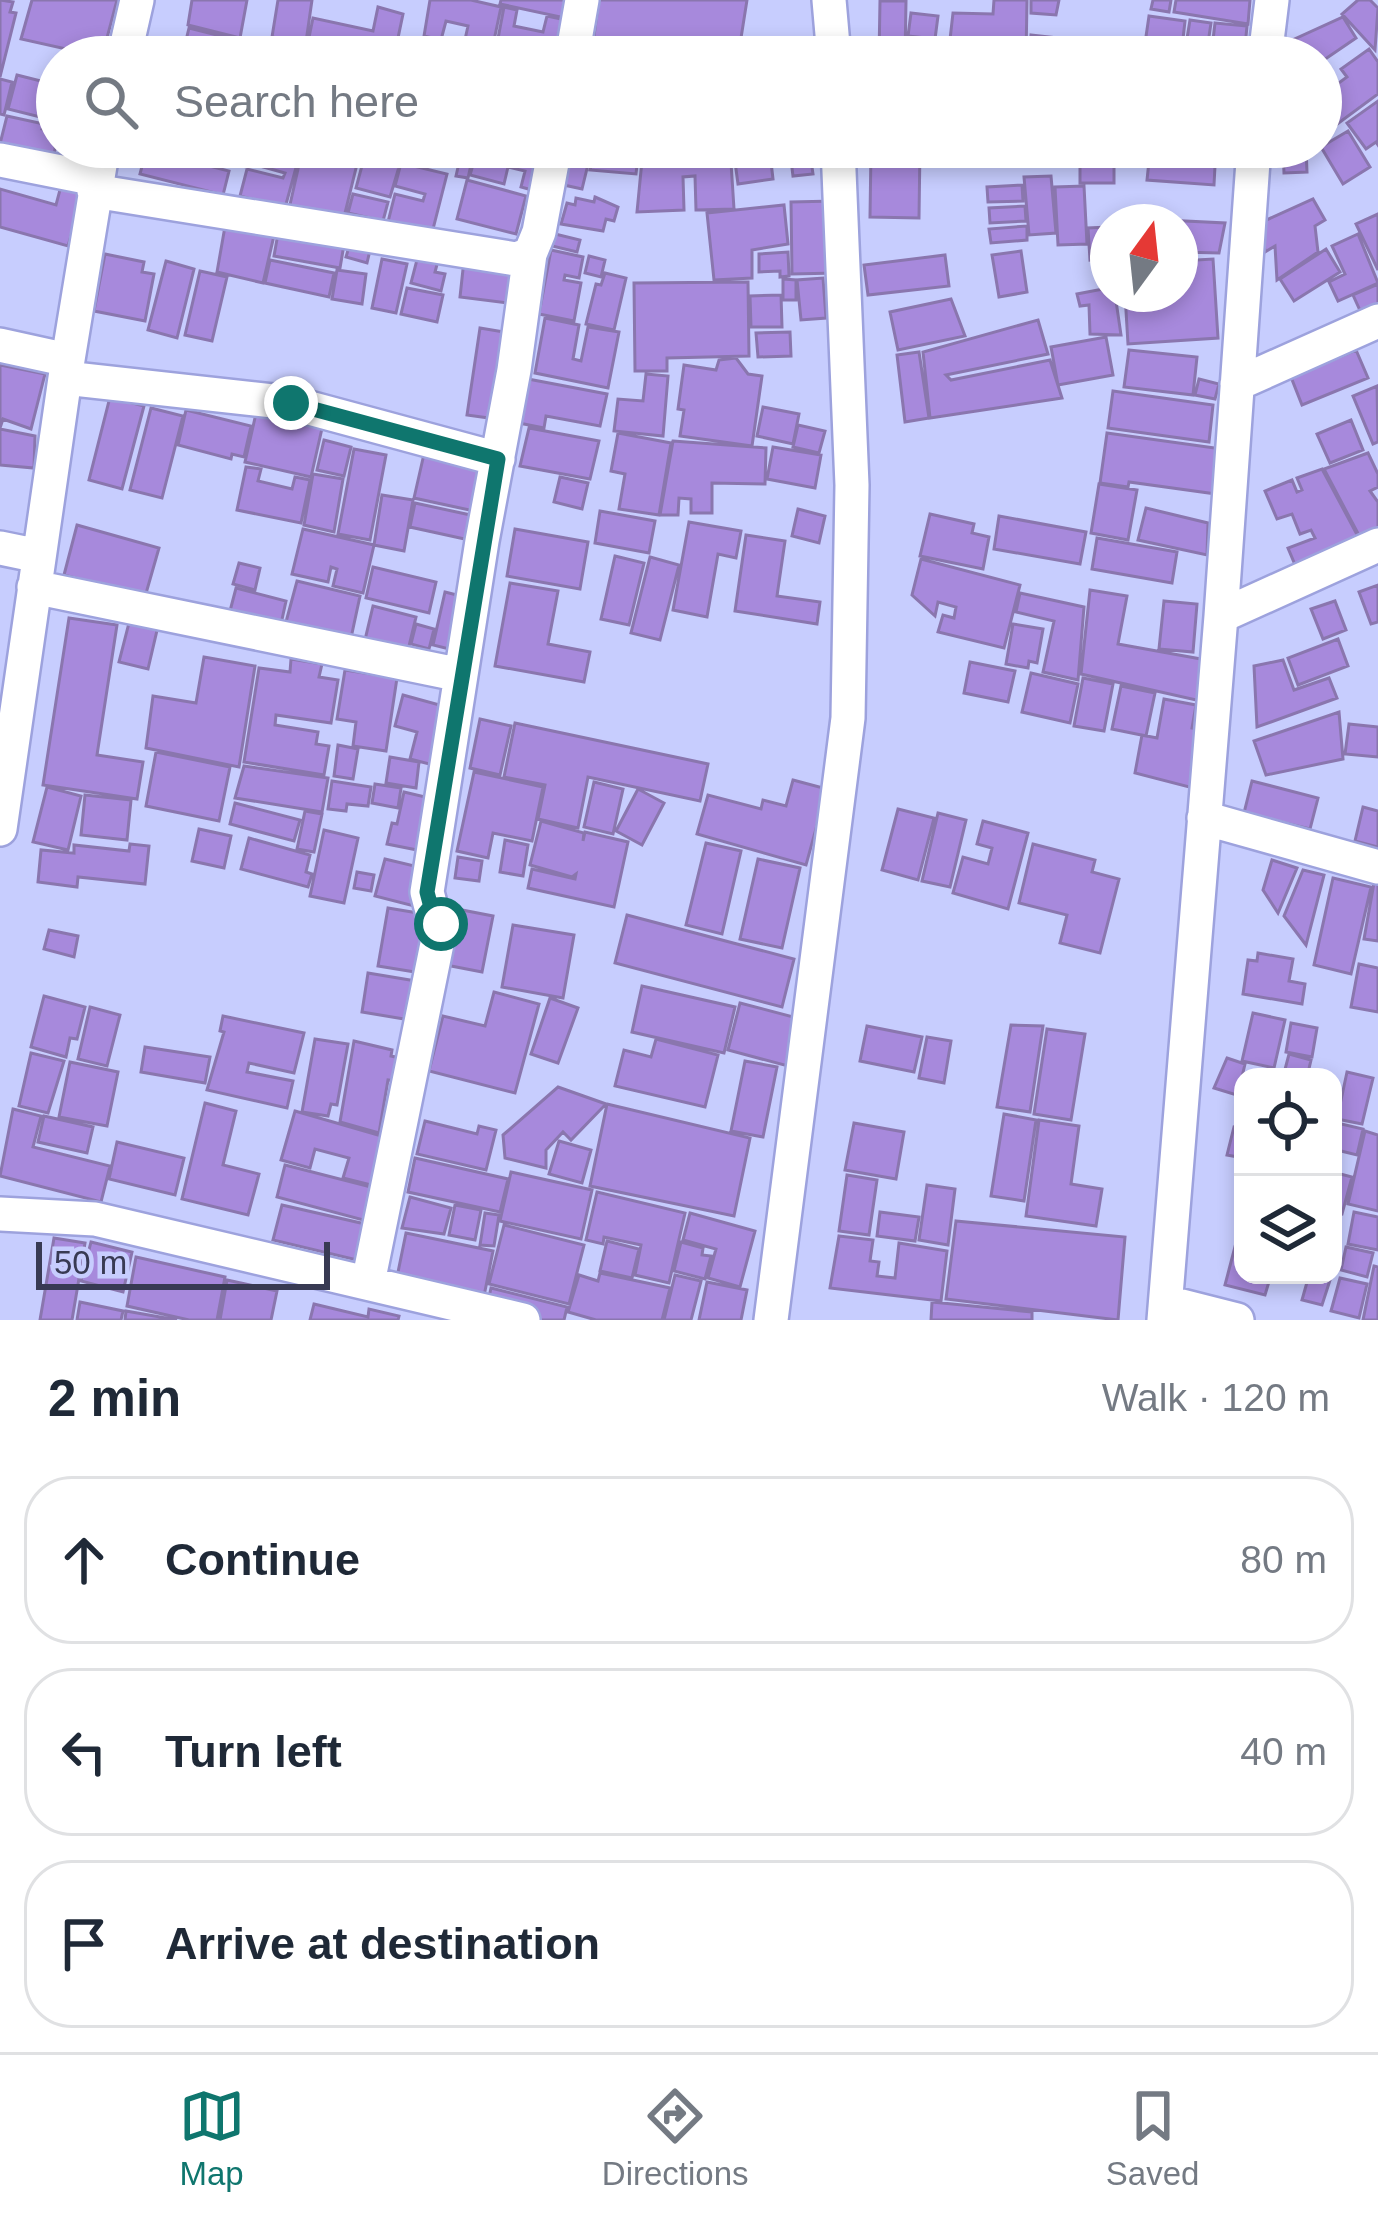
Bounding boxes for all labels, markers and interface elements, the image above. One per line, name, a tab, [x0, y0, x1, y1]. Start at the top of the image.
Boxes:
search box	[36, 36, 1342, 168]
icon: search	[78, 69, 144, 135]
text: Search here	[174, 76, 419, 127]
north arrow	[1090, 204, 1198, 312]
route end	[264, 376, 318, 430]
route start	[414, 897, 468, 951]
map controls	[1234, 1068, 1342, 1284]
button: locate	[1234, 1068, 1342, 1176]
button: layers	[1234, 1176, 1342, 1284]
scale bar	[36, 1236, 330, 1289]
text: 50 m	[54, 1244, 127, 1281]
text: 2 min	[48, 1370, 181, 1427]
text: Walk · 120 m	[1102, 1376, 1330, 1419]
icon: ahead	[51, 1527, 117, 1593]
text: Continue	[165, 1534, 360, 1585]
text: 80 m	[1240, 1538, 1327, 1581]
icon: left	[51, 1719, 117, 1785]
text: Turn left	[165, 1726, 342, 1777]
text: 40 m	[1240, 1730, 1327, 1773]
icon: arrive	[51, 1911, 117, 1977]
text: Arrive at destination	[165, 1918, 600, 1969]
tab: Map	[179, 2083, 245, 2193]
tab: Directions	[602, 2083, 749, 2193]
tab: Saved	[1106, 2083, 1199, 2193]

